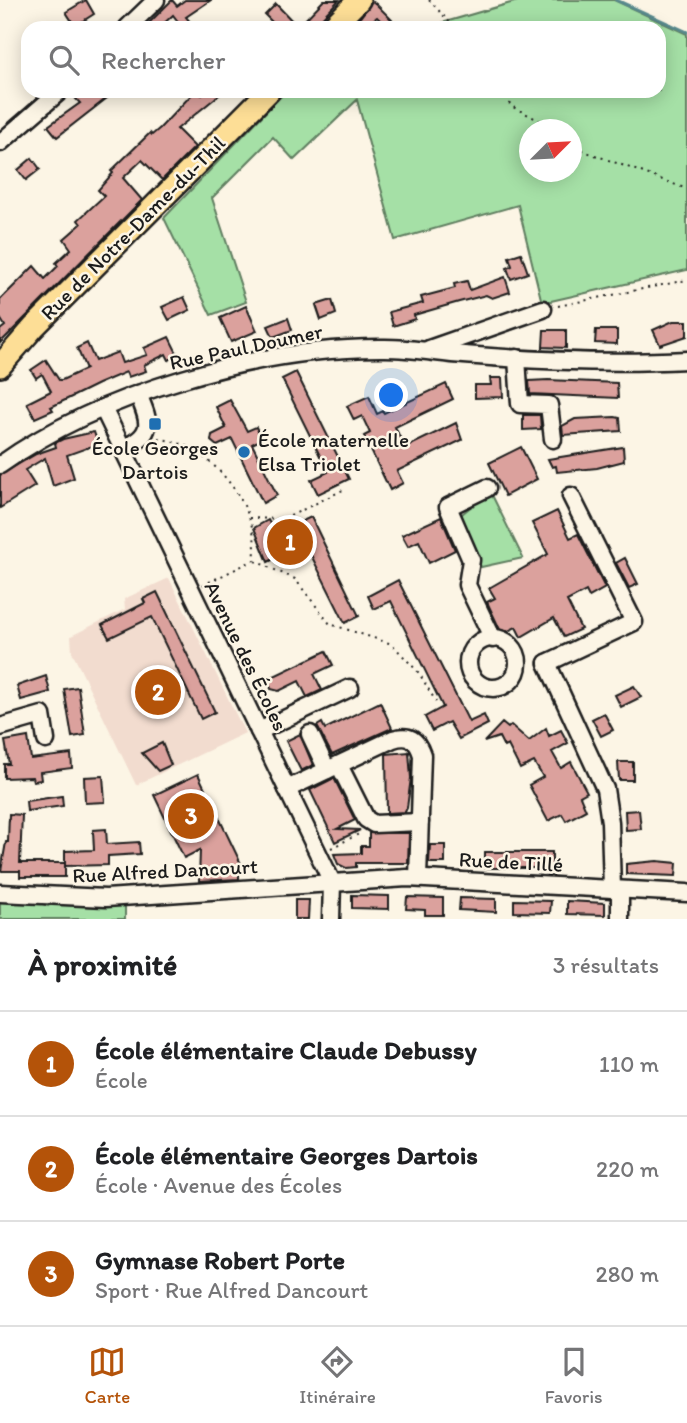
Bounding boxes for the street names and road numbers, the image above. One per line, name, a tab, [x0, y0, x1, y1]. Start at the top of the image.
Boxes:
street label: Rue de Notre-Dame-du-Thil	[35, 130, 230, 325]
street label: Rue Paul Doumer	[167, 318, 325, 375]
street label: Avenue des Écoles	[199, 577, 293, 735]
street label: Rue de Tillé	[458, 846, 564, 877]
street label: Rue Alfred Dancourt	[72, 853, 258, 888]

